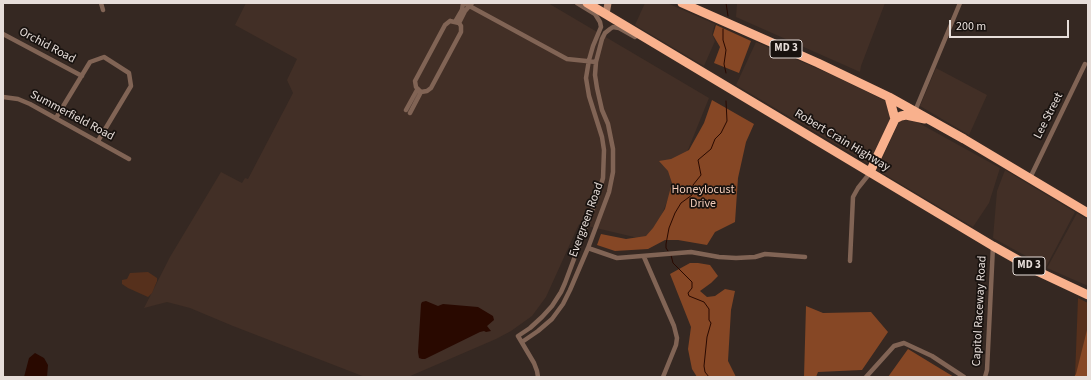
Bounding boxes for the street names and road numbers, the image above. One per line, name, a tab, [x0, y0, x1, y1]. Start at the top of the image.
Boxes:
street label: Orchid Road	[16, 25, 78, 67]
road number: MD 3	[770, 40, 802, 58]
street label: Summerfield Road	[27, 88, 117, 144]
street label: Lee Street	[1031, 90, 1067, 142]
street label: Robert Crain Highway	[792, 107, 892, 175]
street label: Evergreen Road	[567, 181, 607, 259]
street label: Capitol Raceway Road	[970, 255, 990, 367]
road number: MD 3	[1013, 257, 1045, 275]

